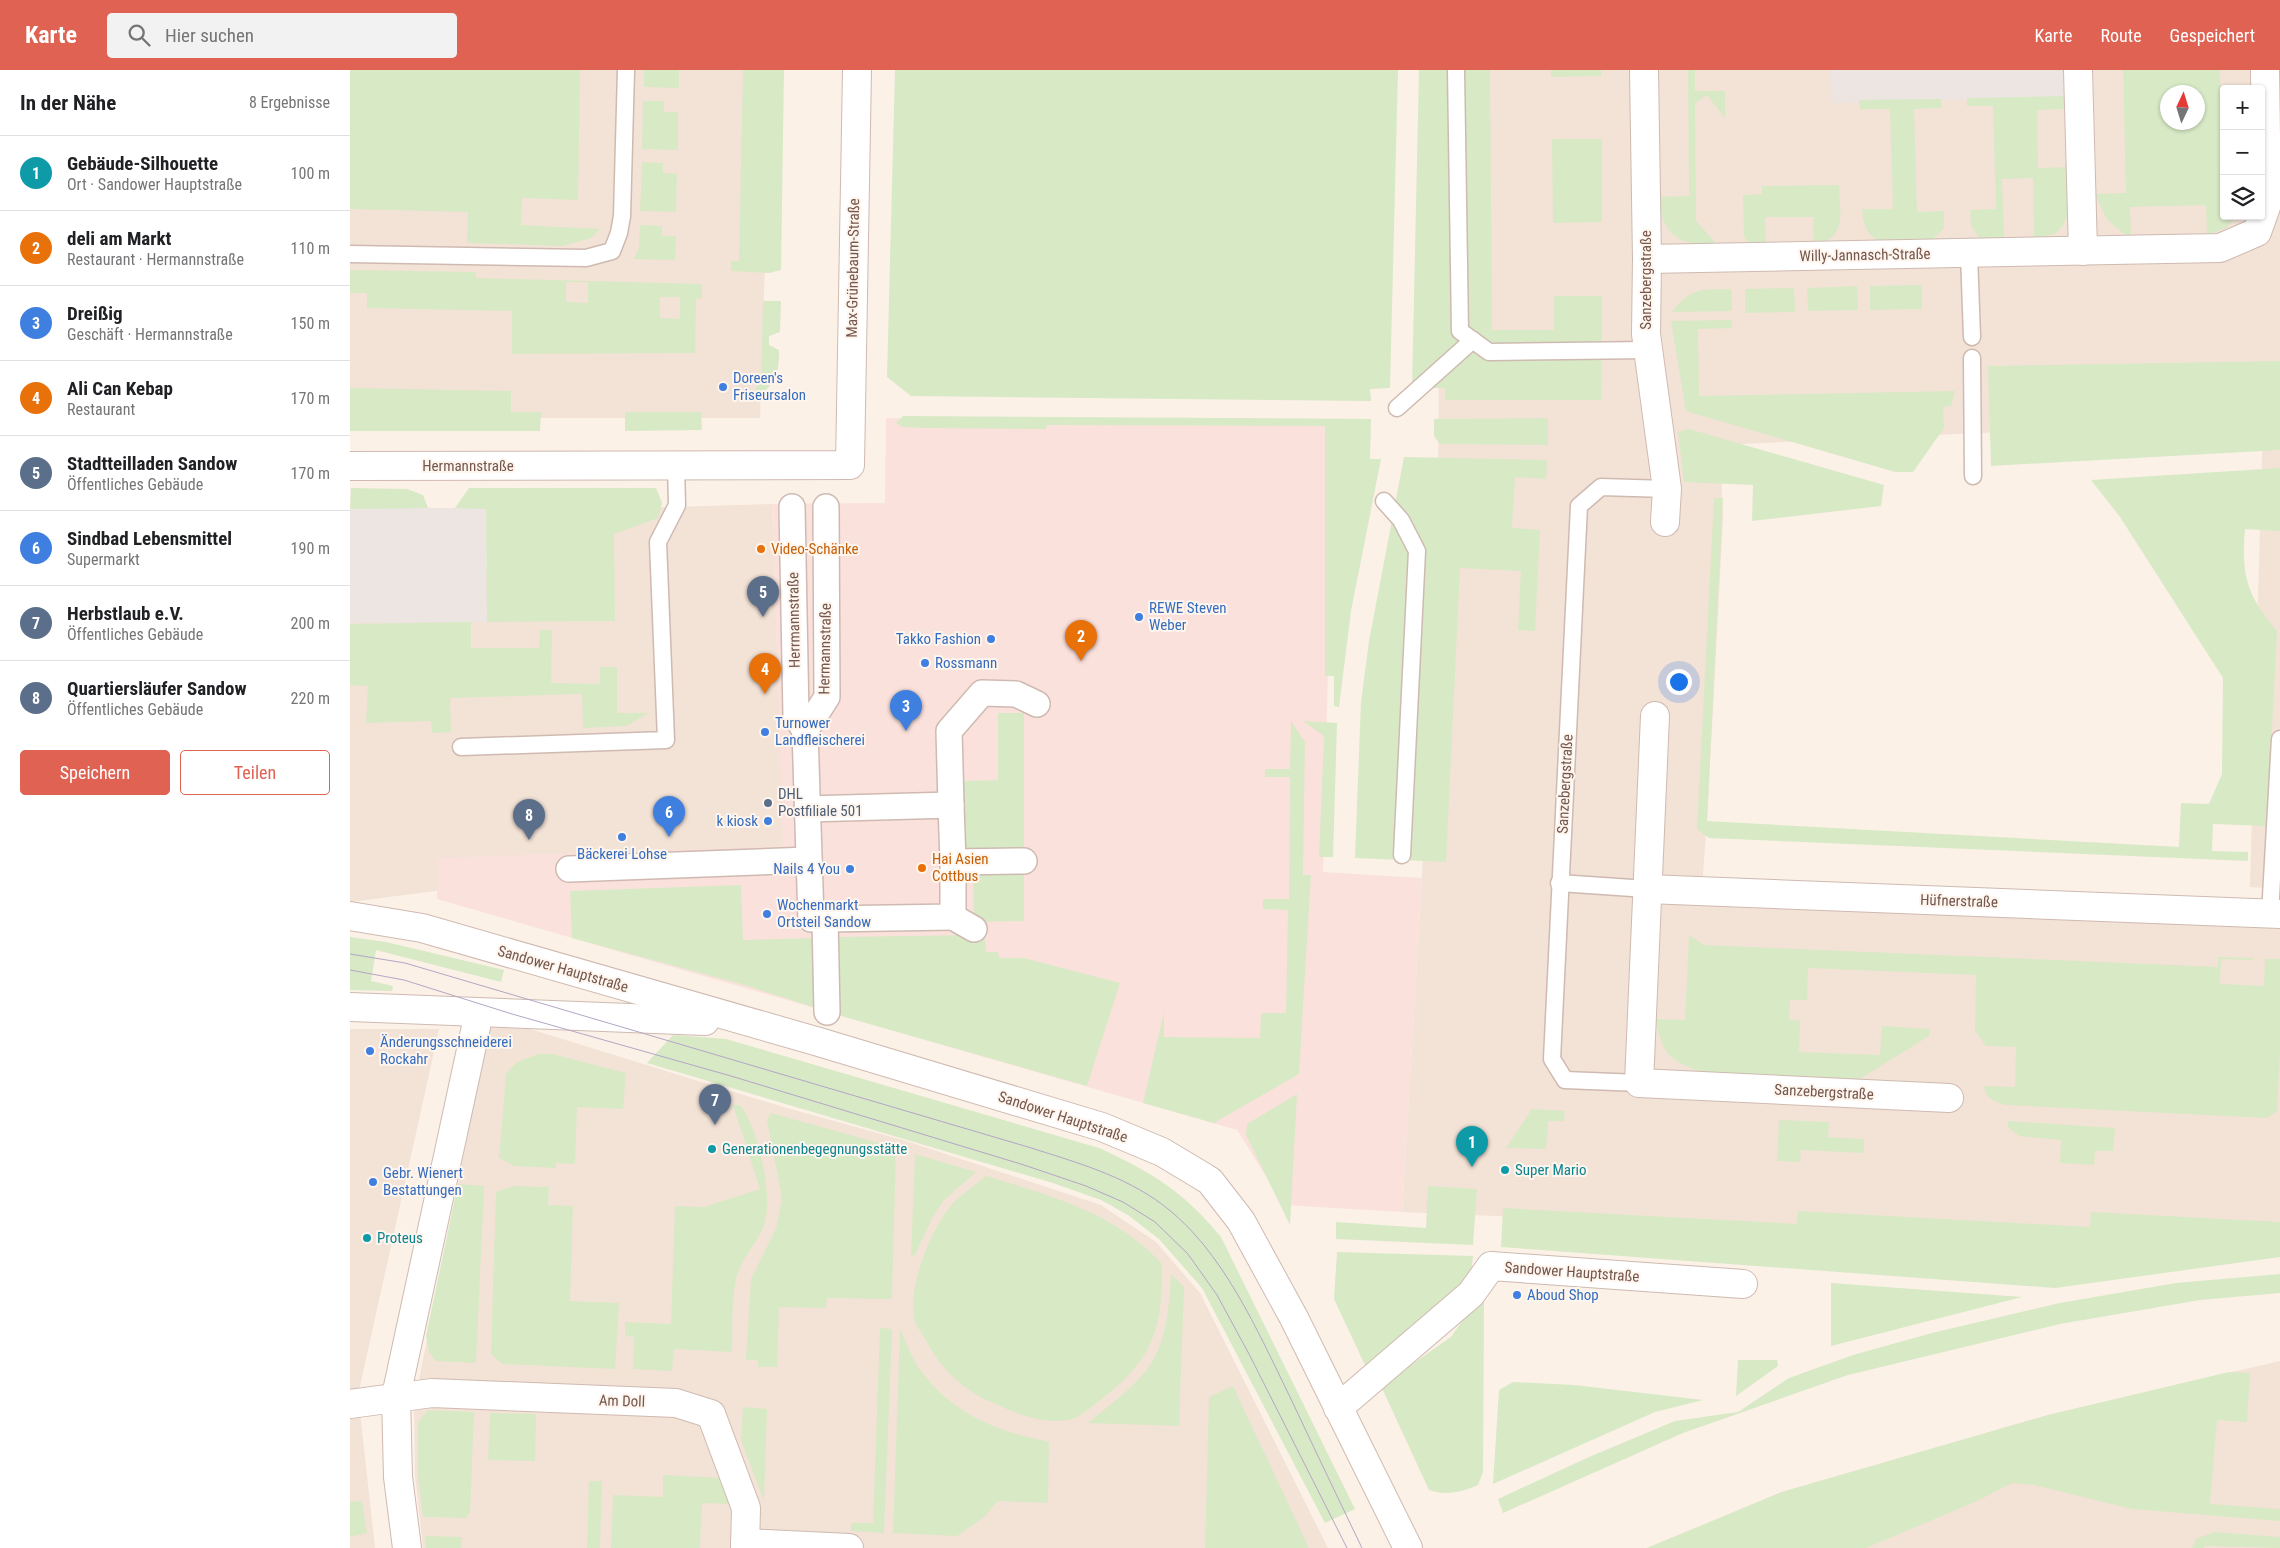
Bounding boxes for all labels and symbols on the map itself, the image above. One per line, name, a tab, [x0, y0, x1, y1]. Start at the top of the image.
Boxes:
north arrow	[2160, 85, 2205, 130]
street label: Max-Grünebaum-Straße	[843, 198, 863, 338]
street label: Sanzebergstraße	[1637, 230, 1655, 330]
street label: Willy-Jannasch-Straße	[1799, 245, 1931, 265]
place label: Doreen's Friseursalon	[733, 369, 806, 404]
marker: Doreen's Friseursalon	[717, 381, 729, 393]
street label: Hermannstraße	[422, 457, 514, 475]
place label: Video-Schänke	[771, 540, 859, 558]
marker: Video-Schänke	[755, 543, 767, 555]
street label: Herrmannstraße	[784, 572, 804, 668]
pin: 5	[747, 576, 779, 617]
place label: REWE Steven Weber	[1149, 599, 1227, 634]
street label: Hermannstraße	[815, 603, 835, 695]
marker: REWE Steven Weber	[1133, 611, 1145, 623]
pin: 2	[1065, 620, 1097, 661]
place label: Takko Fashion	[896, 630, 981, 648]
marker: Takko Fashion	[985, 633, 997, 645]
pin: 4	[749, 653, 781, 694]
place label: Rossmann	[935, 654, 997, 672]
marker: Rossmann	[919, 657, 931, 669]
your location	[1666, 669, 1692, 695]
pin: 3	[890, 690, 922, 731]
place label: Turnower Landfleischerei	[775, 714, 865, 749]
marker: Turnower Landfleischerei	[759, 726, 771, 738]
street label: Sanzebergstraße	[1553, 734, 1577, 834]
place label: DHL Postfiliale 501	[778, 785, 863, 820]
pin: 6	[653, 796, 685, 837]
marker: DHL Postfiliale 501	[762, 797, 774, 809]
pin: 8	[513, 799, 545, 840]
place label: k kiosk	[716, 812, 758, 830]
marker: k kiosk	[762, 815, 774, 827]
marker: Bäckerei Lohse	[616, 831, 628, 843]
place label: Bäckerei Lohse	[577, 845, 667, 863]
place label: Hai Asien Cottbus	[932, 850, 989, 885]
place label: Nails 4 You	[773, 860, 840, 878]
marker: Hai Asien Cottbus	[916, 862, 928, 874]
marker: Nails 4 You	[844, 863, 856, 875]
street label: Hüfnerstraße	[1920, 891, 1998, 911]
place label: Wochenmarkt Ortsteil Sandow	[777, 896, 871, 931]
marker: Wochenmarkt Ortsteil Sandow	[761, 908, 773, 920]
street label: Sandower Hauptstraße	[496, 942, 630, 996]
place label: Änderungsschneiderei Rockahr	[380, 1033, 512, 1068]
marker: Änderungsschneiderei Rockahr	[364, 1045, 376, 1057]
street label: Sanzebergstraße	[1774, 1080, 1874, 1104]
pin: 7	[699, 1084, 731, 1125]
street label: Sandower Hauptstraße	[996, 1088, 1130, 1146]
pin: 1	[1456, 1126, 1488, 1167]
place label: Generationenbegegnungsstätte	[722, 1140, 907, 1158]
marker: Generationenbegegnungsstätte	[706, 1143, 718, 1155]
place label: Super Mario	[1515, 1161, 1587, 1179]
place label: Gebr. Wienert Bestattungen	[383, 1164, 463, 1199]
marker: Super Mario	[1499, 1164, 1511, 1176]
marker: Gebr. Wienert Bestattungen	[367, 1176, 379, 1188]
place label: Proteus	[377, 1229, 423, 1247]
marker: Proteus	[361, 1232, 373, 1244]
street label: Sandower Hauptstraße	[1504, 1258, 1640, 1286]
place label: Aboud Shop	[1527, 1286, 1599, 1304]
marker: Aboud Shop	[1511, 1289, 1523, 1301]
street label: Am Doll	[599, 1391, 645, 1411]

